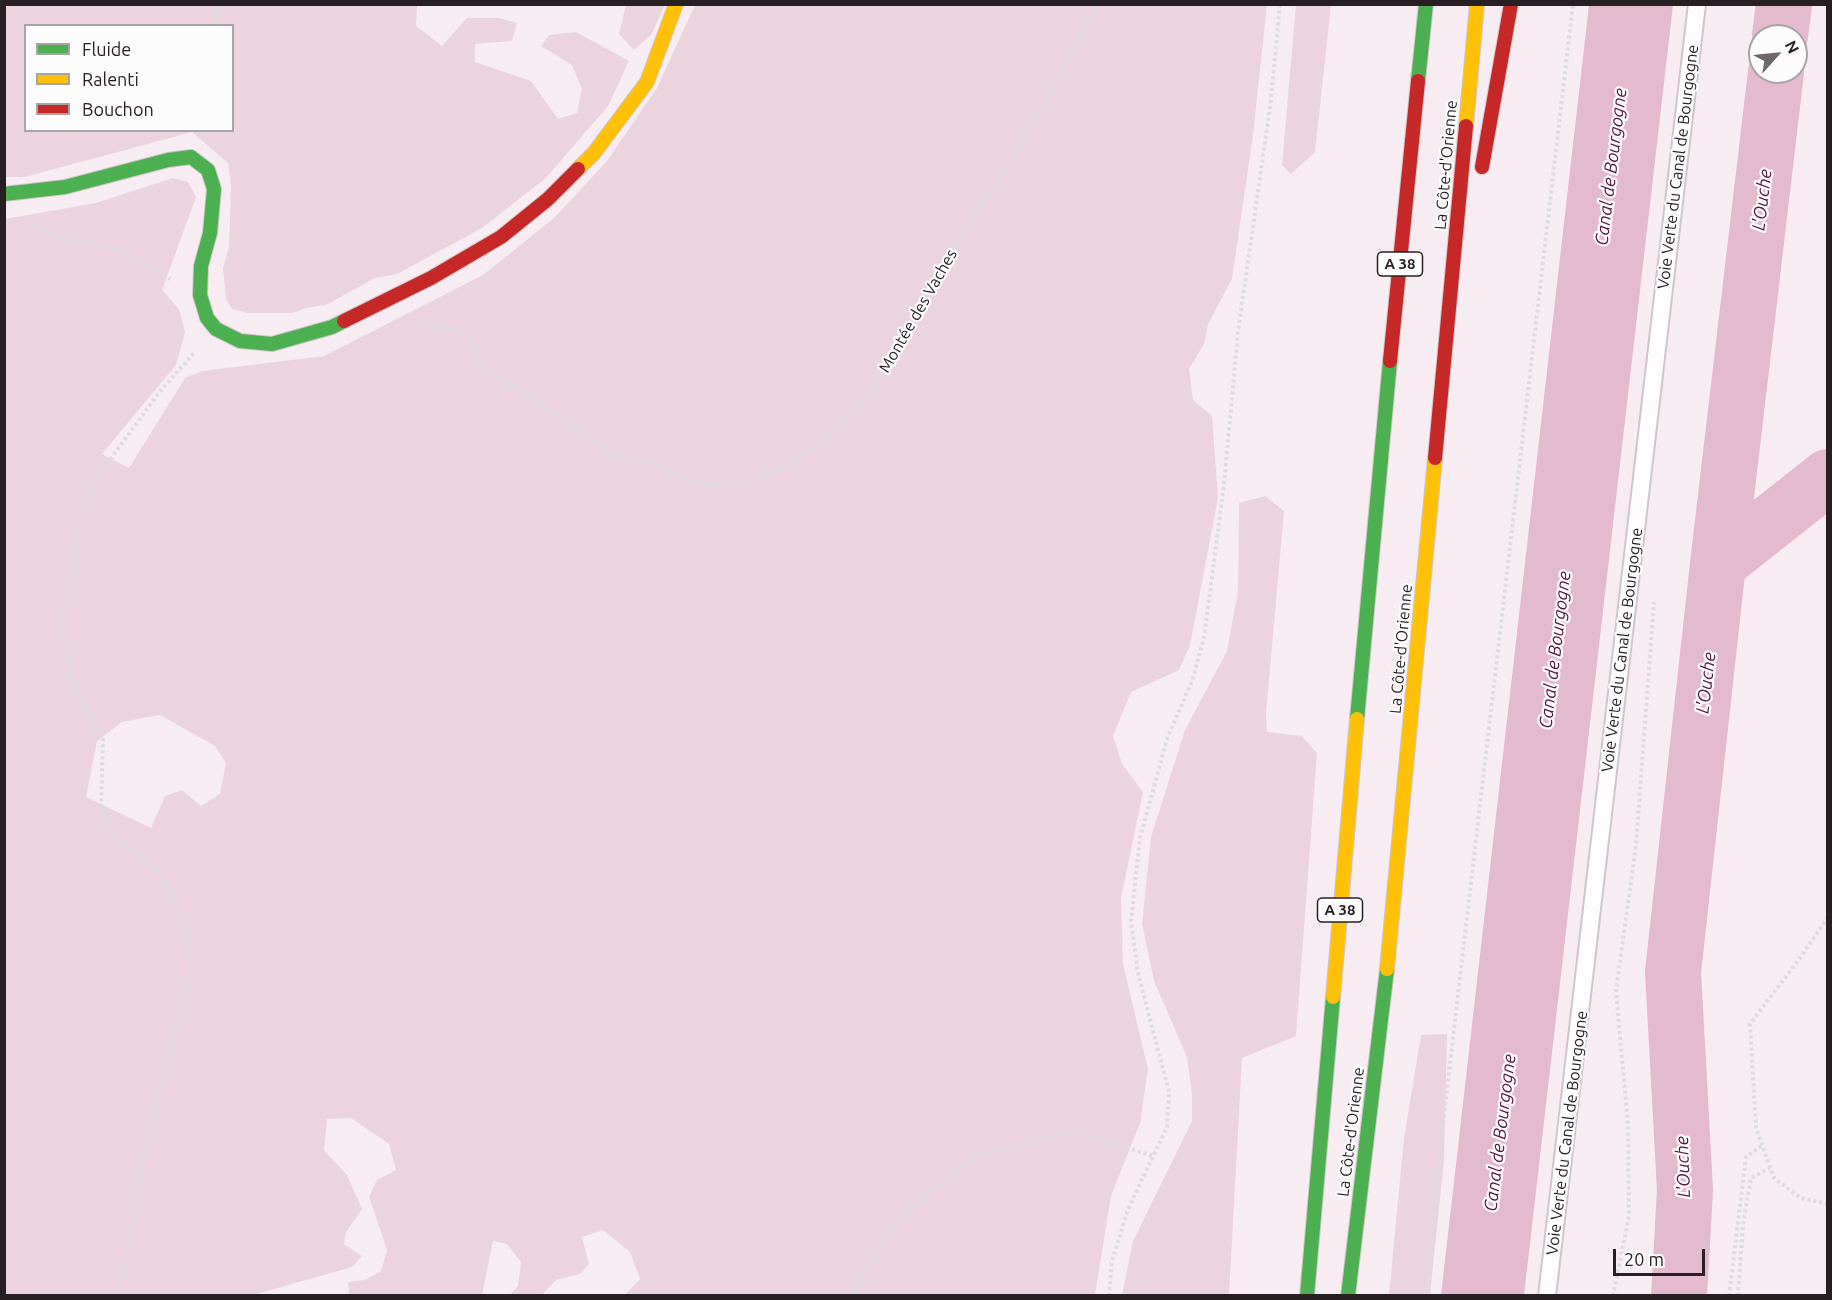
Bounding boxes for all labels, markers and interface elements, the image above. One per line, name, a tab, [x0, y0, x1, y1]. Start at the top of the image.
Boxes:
legend	[24, 24, 234, 132]
north arrow	[1748, 24, 1808, 84]
text: N	[1782, 37, 1803, 56]
text: Fluide	[82, 39, 131, 59]
street label: Voie Verte du Canal de Bourgogne	[1653, 44, 1703, 290]
text: Ralenti	[82, 69, 139, 89]
water label: Canal de Bourgogne	[1591, 87, 1631, 247]
text: Bouchon	[82, 99, 154, 119]
street label: La Côte-d'Orienne	[1431, 99, 1461, 231]
water label: L'Ouche	[1748, 168, 1776, 232]
street label: Montée des Vaches	[875, 246, 961, 376]
road number: A 38	[1378, 252, 1422, 276]
street label: Voie Verte du Canal de Bourgogne	[1597, 527, 1647, 773]
water label: Canal de Bourgogne	[1535, 570, 1575, 730]
street label: La Côte-d'Orienne	[1386, 583, 1416, 715]
water label: L'Ouche	[1692, 651, 1720, 715]
road number: A 38	[1318, 898, 1362, 922]
street label: Voie Verte du Canal de Bourgogne	[1542, 1010, 1592, 1256]
water label: Canal de Bourgogne	[1480, 1053, 1520, 1213]
street label: La Côte-d'Orienne	[1334, 1066, 1368, 1198]
water label: L'Ouche	[1671, 1136, 1695, 1198]
scale bar	[1616, 1237, 1708, 1275]
text: 20 m	[1624, 1249, 1664, 1269]

